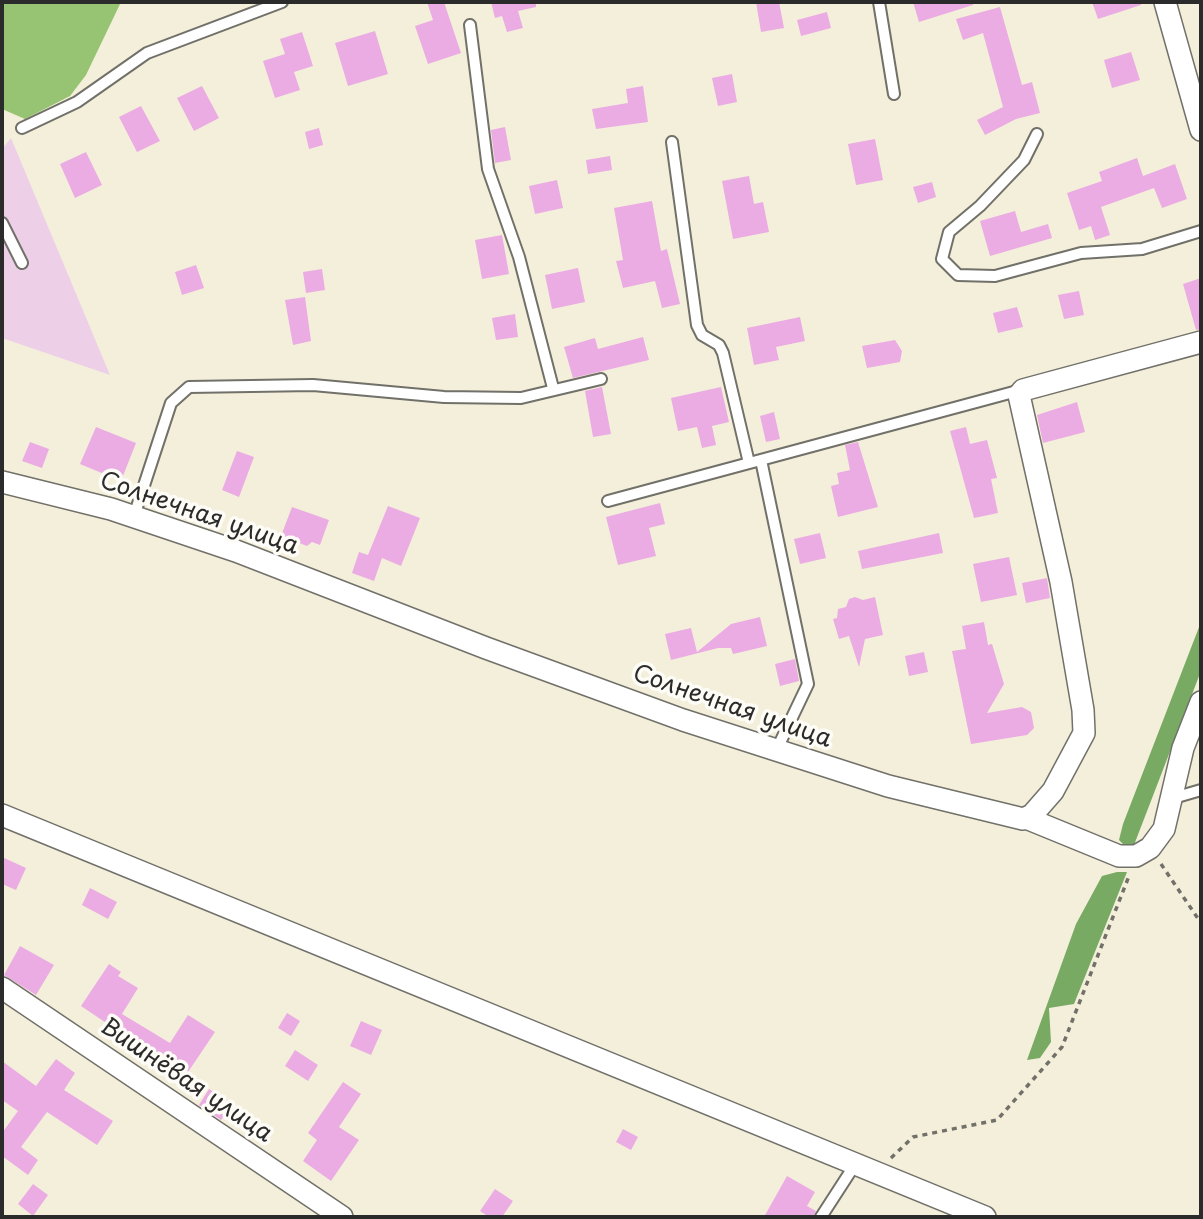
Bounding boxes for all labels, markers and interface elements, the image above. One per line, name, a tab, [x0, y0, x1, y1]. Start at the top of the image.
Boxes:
street label: Солнечная улица	[96, 467, 302, 561]
street label: Солнечная улица	[629, 660, 835, 754]
street label: Вишнёвая улица	[95, 1013, 277, 1149]

